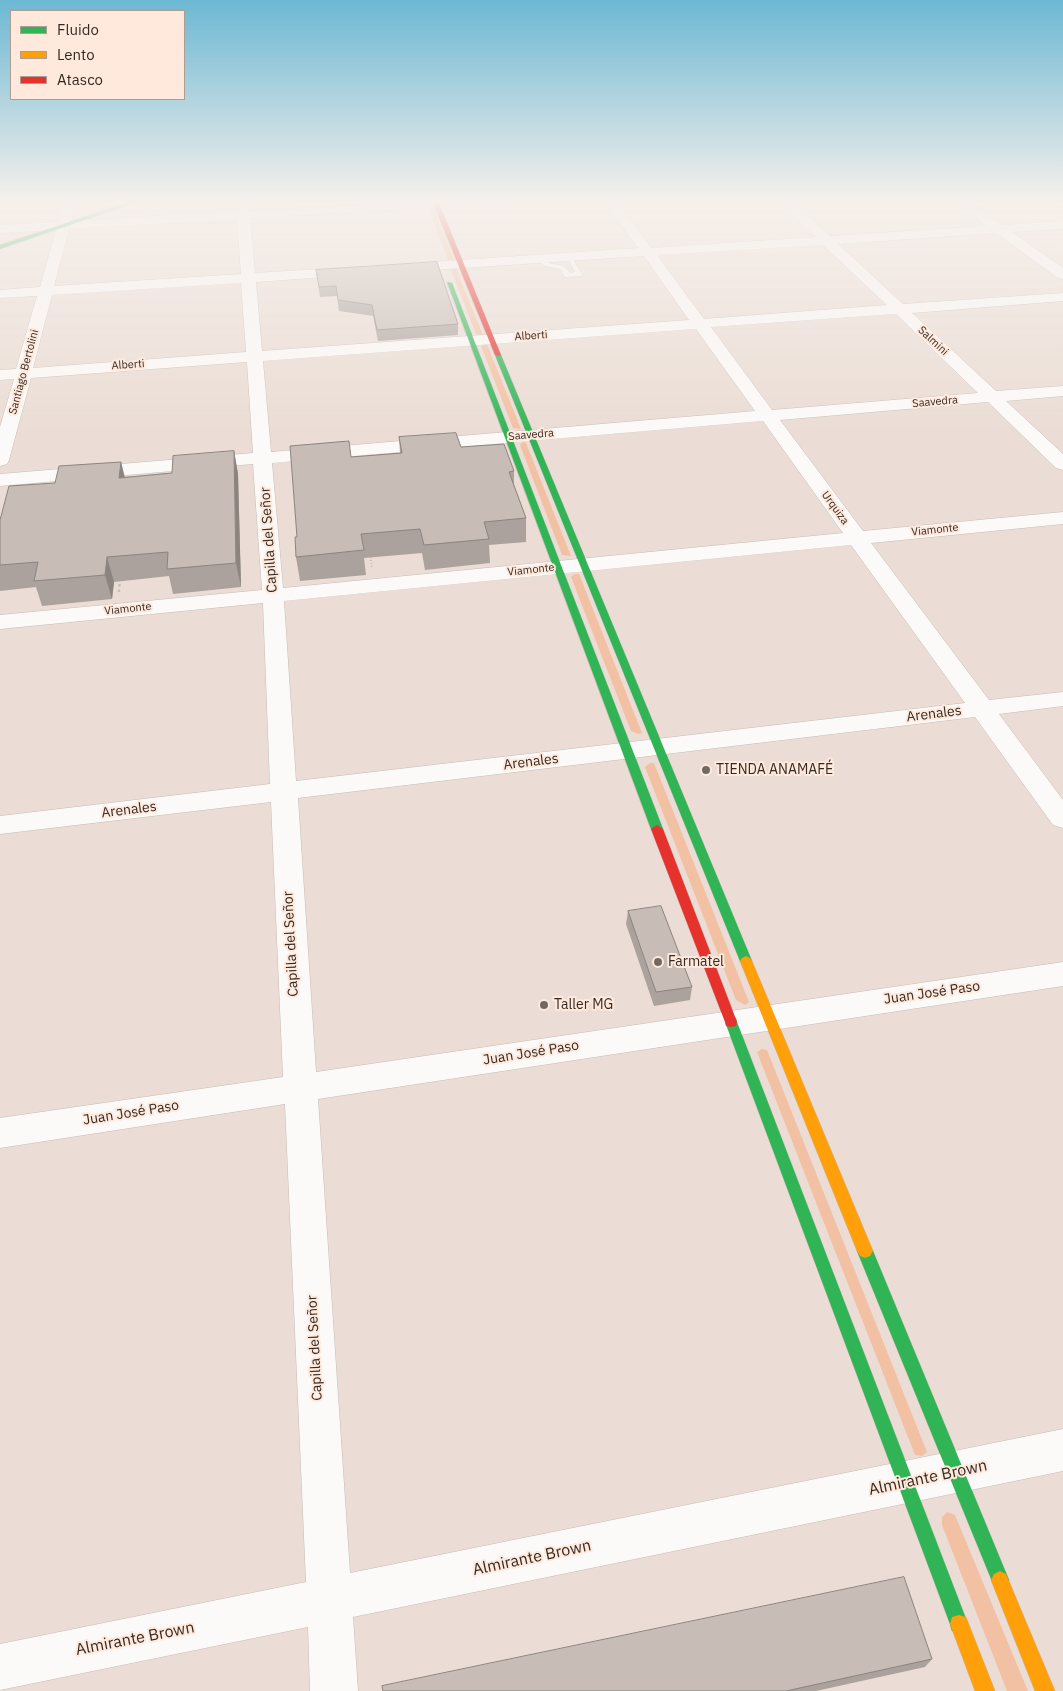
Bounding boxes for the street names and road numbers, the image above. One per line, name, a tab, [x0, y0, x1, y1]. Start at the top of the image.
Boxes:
street label: Salmini	[915, 324, 951, 358]
street label: Santiago Bertolini	[6, 328, 42, 416]
street label: Alberti	[514, 328, 548, 344]
street label: Alberti	[111, 357, 145, 373]
street label: Saavedra	[912, 393, 958, 411]
street label: Saavedra	[508, 426, 554, 444]
street label: Capilla del Señor	[257, 487, 281, 593]
street label: Urquiza	[819, 489, 851, 527]
street label: Viamonte	[911, 521, 959, 539]
street label: Viamonte	[507, 561, 555, 579]
street label: Viamonte	[104, 600, 152, 618]
street label: Arenales	[905, 702, 963, 726]
street label: Arenales	[502, 750, 560, 774]
street label: Arenales	[100, 798, 158, 822]
street label: Capilla del Señor	[280, 891, 302, 997]
street label: Juan José Paso	[883, 978, 981, 1008]
street label: Juan José Paso	[482, 1037, 580, 1069]
street label: Juan José Paso	[82, 1097, 180, 1129]
street label: Capilla del Señor	[304, 1295, 326, 1401]
street label: Almirante Brown	[867, 1456, 989, 1500]
street label: Almirante Brown	[471, 1536, 593, 1580]
street label: Almirante Brown	[74, 1618, 196, 1660]

